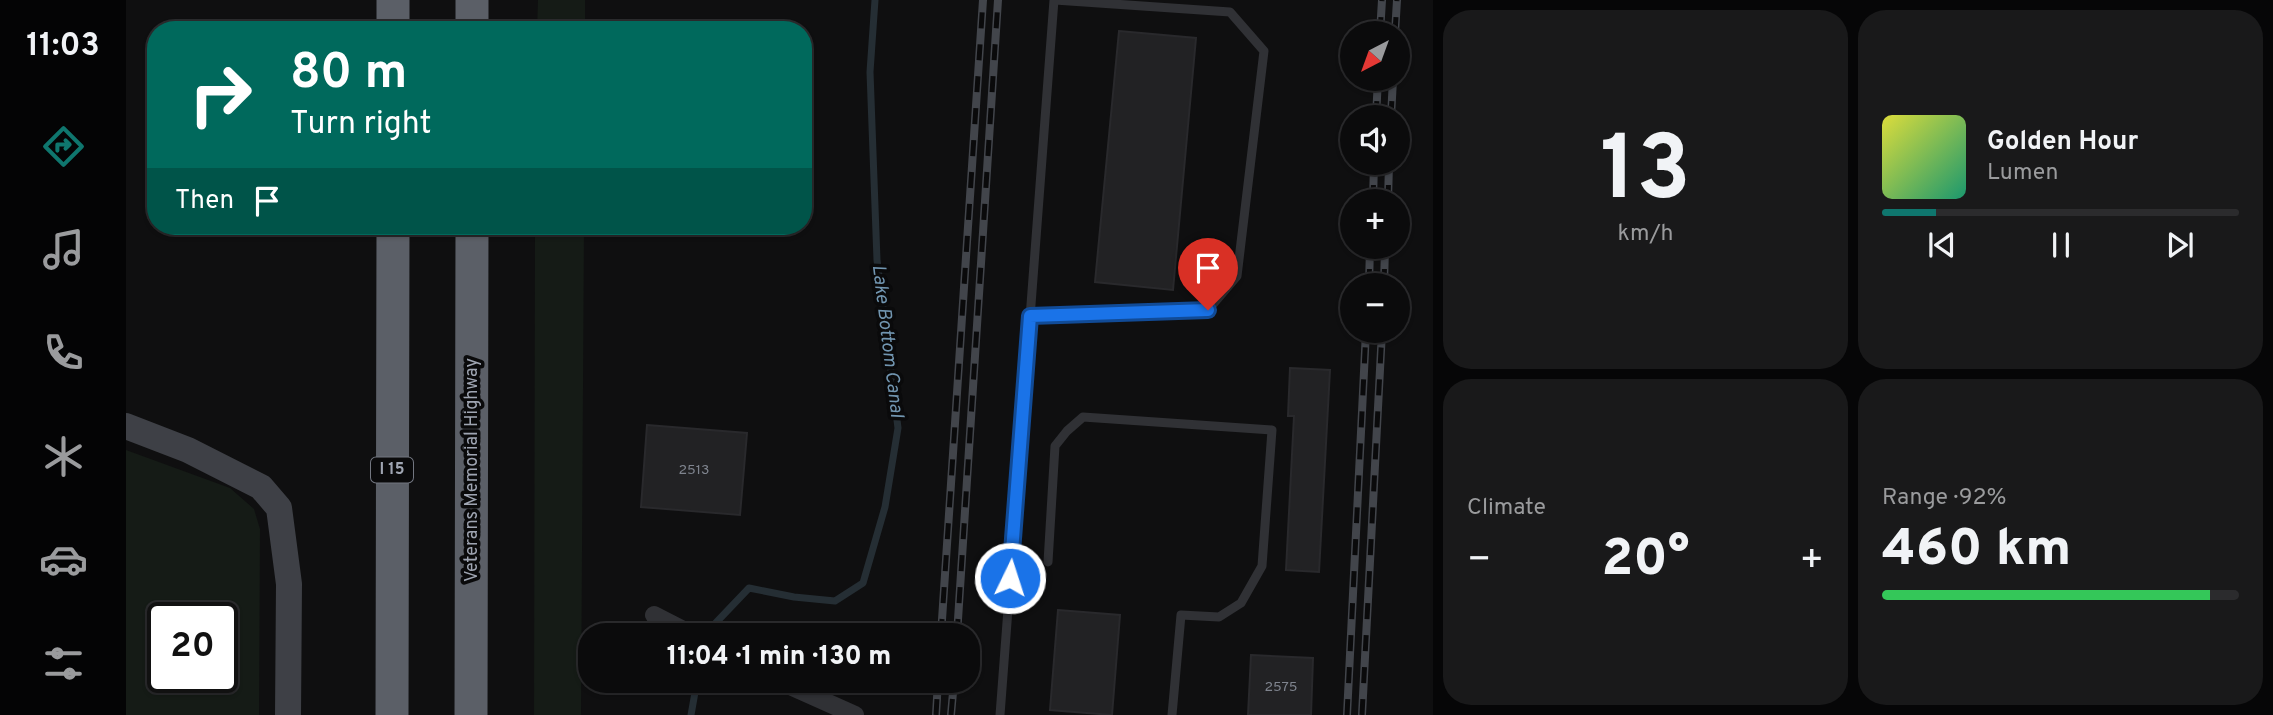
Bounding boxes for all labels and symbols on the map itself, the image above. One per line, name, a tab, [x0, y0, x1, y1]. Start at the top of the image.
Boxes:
north arrow	[1340, 21, 1410, 91]
pin	[1178, 238, 1238, 310]
water label: Lake Bottom Canal	[866, 263, 908, 420]
street label: Veterans Memorial Highway	[461, 358, 484, 582]
road number: I 15	[371, 457, 413, 482]
house number: 2513	[679, 462, 709, 479]
position arrow	[973, 541, 1047, 615]
speed limit sign: 20	[147, 602, 238, 693]
house number: 2575	[1264, 679, 1298, 696]

